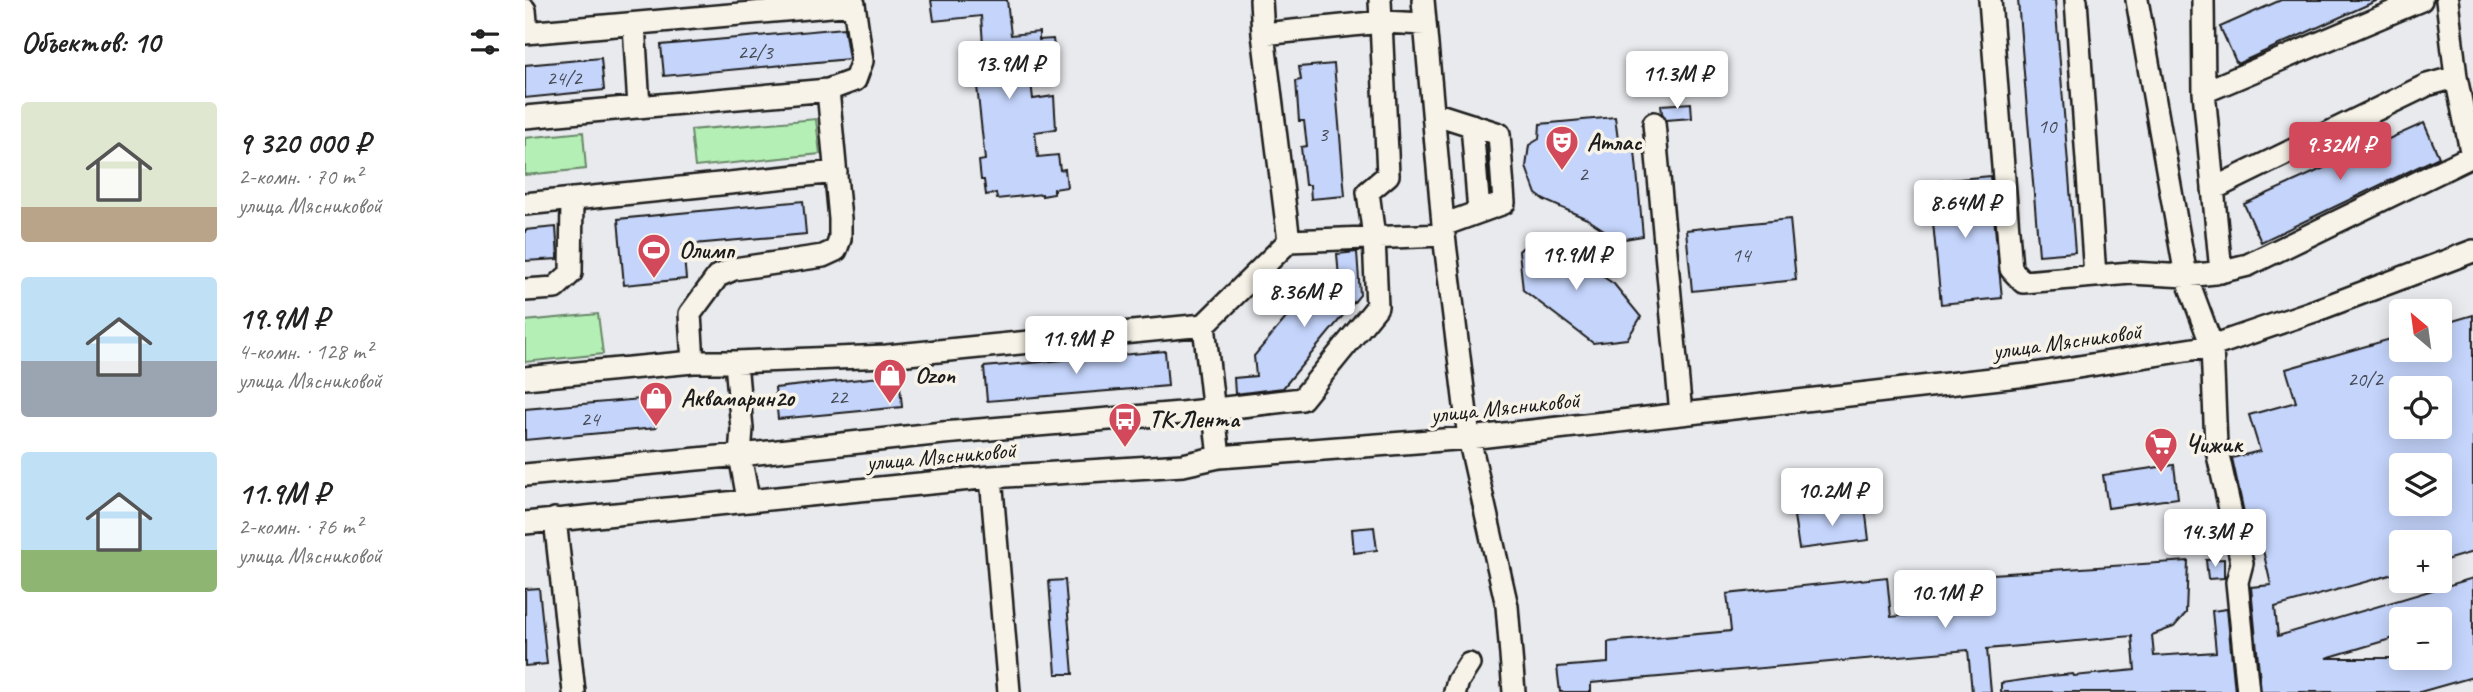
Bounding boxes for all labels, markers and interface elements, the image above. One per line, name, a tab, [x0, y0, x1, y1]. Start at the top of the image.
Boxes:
text: Объектов: 10	[21, 23, 160, 61]
icon: filters	[466, 23, 504, 61]
house number: 22/3	[737, 39, 774, 65]
pin: 13.9M ₽	[944, 42, 1074, 101]
text: 13.9M ₽	[974, 49, 1044, 78]
pin: 11.3M ₽	[1612, 52, 1742, 111]
text: 11.3M ₽	[1642, 59, 1712, 88]
house number: 24/2	[546, 65, 583, 91]
house number: 10	[2038, 113, 2058, 139]
house number: 3	[1318, 121, 1329, 147]
pin: 9.32M ₽	[2275, 122, 2405, 182]
theatre icon: Атлас	[1543, 123, 1581, 172]
text: 9 320 000 ₽	[238, 124, 369, 162]
place label: Атлас	[1587, 127, 1643, 157]
icon: home	[77, 130, 161, 214]
text: 9.32M ₽	[2305, 130, 2375, 159]
house number: 2	[1578, 161, 1589, 187]
text: 2-комн. · 70 m²	[238, 162, 362, 191]
pin: 8.64M ₽	[1900, 180, 2030, 240]
text: 8.64M ₽	[1930, 188, 2000, 217]
text: улица Мясниковой	[238, 191, 382, 220]
sports icon: Олимп	[635, 231, 673, 280]
pin: 19.9M ₽	[1511, 232, 1641, 292]
place label: Олимп	[679, 235, 735, 265]
text: 19.9M ₽	[1541, 240, 1611, 269]
house number: 14	[1732, 242, 1753, 268]
pin: 8.36M ₽	[1239, 270, 1369, 329]
text: 8.36M ₽	[1269, 277, 1339, 306]
text: 19.9M ₽	[238, 299, 328, 337]
north arrow	[2389, 299, 2452, 362]
map controls	[2389, 299, 2452, 670]
icon: home	[77, 305, 161, 389]
street label: улица Мясниковой	[1989, 315, 2145, 367]
pin: 11.9M ₽	[1011, 316, 1141, 376]
text: 11.9M ₽	[1041, 324, 1111, 353]
text: 4-комн. · 128 m²	[238, 337, 372, 366]
shop icon: Ozon	[871, 356, 909, 405]
place label: Ozon	[915, 360, 956, 390]
text: улица Мясниковой	[238, 366, 382, 395]
house number: 20/2	[2347, 366, 2384, 392]
button: locate	[2389, 376, 2452, 439]
shop icon: Аквамарин2о	[637, 379, 675, 428]
place label: Аквамарин2о	[681, 383, 796, 413]
house number: 22	[829, 384, 849, 410]
street label: улица Мясниковой	[1427, 384, 1583, 430]
bus stop icon: ТК Лента	[1106, 400, 1144, 449]
place label: ТК Лента	[1149, 404, 1241, 434]
house number: 24	[581, 406, 602, 432]
supermarket icon: Чижик	[2142, 425, 2180, 474]
place label: Чижик	[2185, 429, 2244, 459]
street label: улица Мясниковой	[863, 434, 1019, 478]
button: layers	[2389, 453, 2452, 516]
pin: 10.2M ₽	[1767, 468, 1897, 528]
text: 11.9M ₽	[238, 474, 329, 512]
text: 10.2M ₽	[1797, 476, 1867, 505]
icon: home	[77, 480, 161, 564]
pin: 14.3M ₽	[2150, 510, 2280, 569]
text: 2-комн. · 76 m²	[238, 512, 362, 541]
text: 14.3M ₽	[2180, 517, 2250, 546]
button: +	[2389, 530, 2452, 593]
text: улица Мясниковой	[238, 541, 382, 570]
pin: 10.1M ₽	[1880, 570, 2010, 630]
text: 10.1M ₽	[1910, 578, 1980, 607]
button: −	[2389, 607, 2452, 670]

